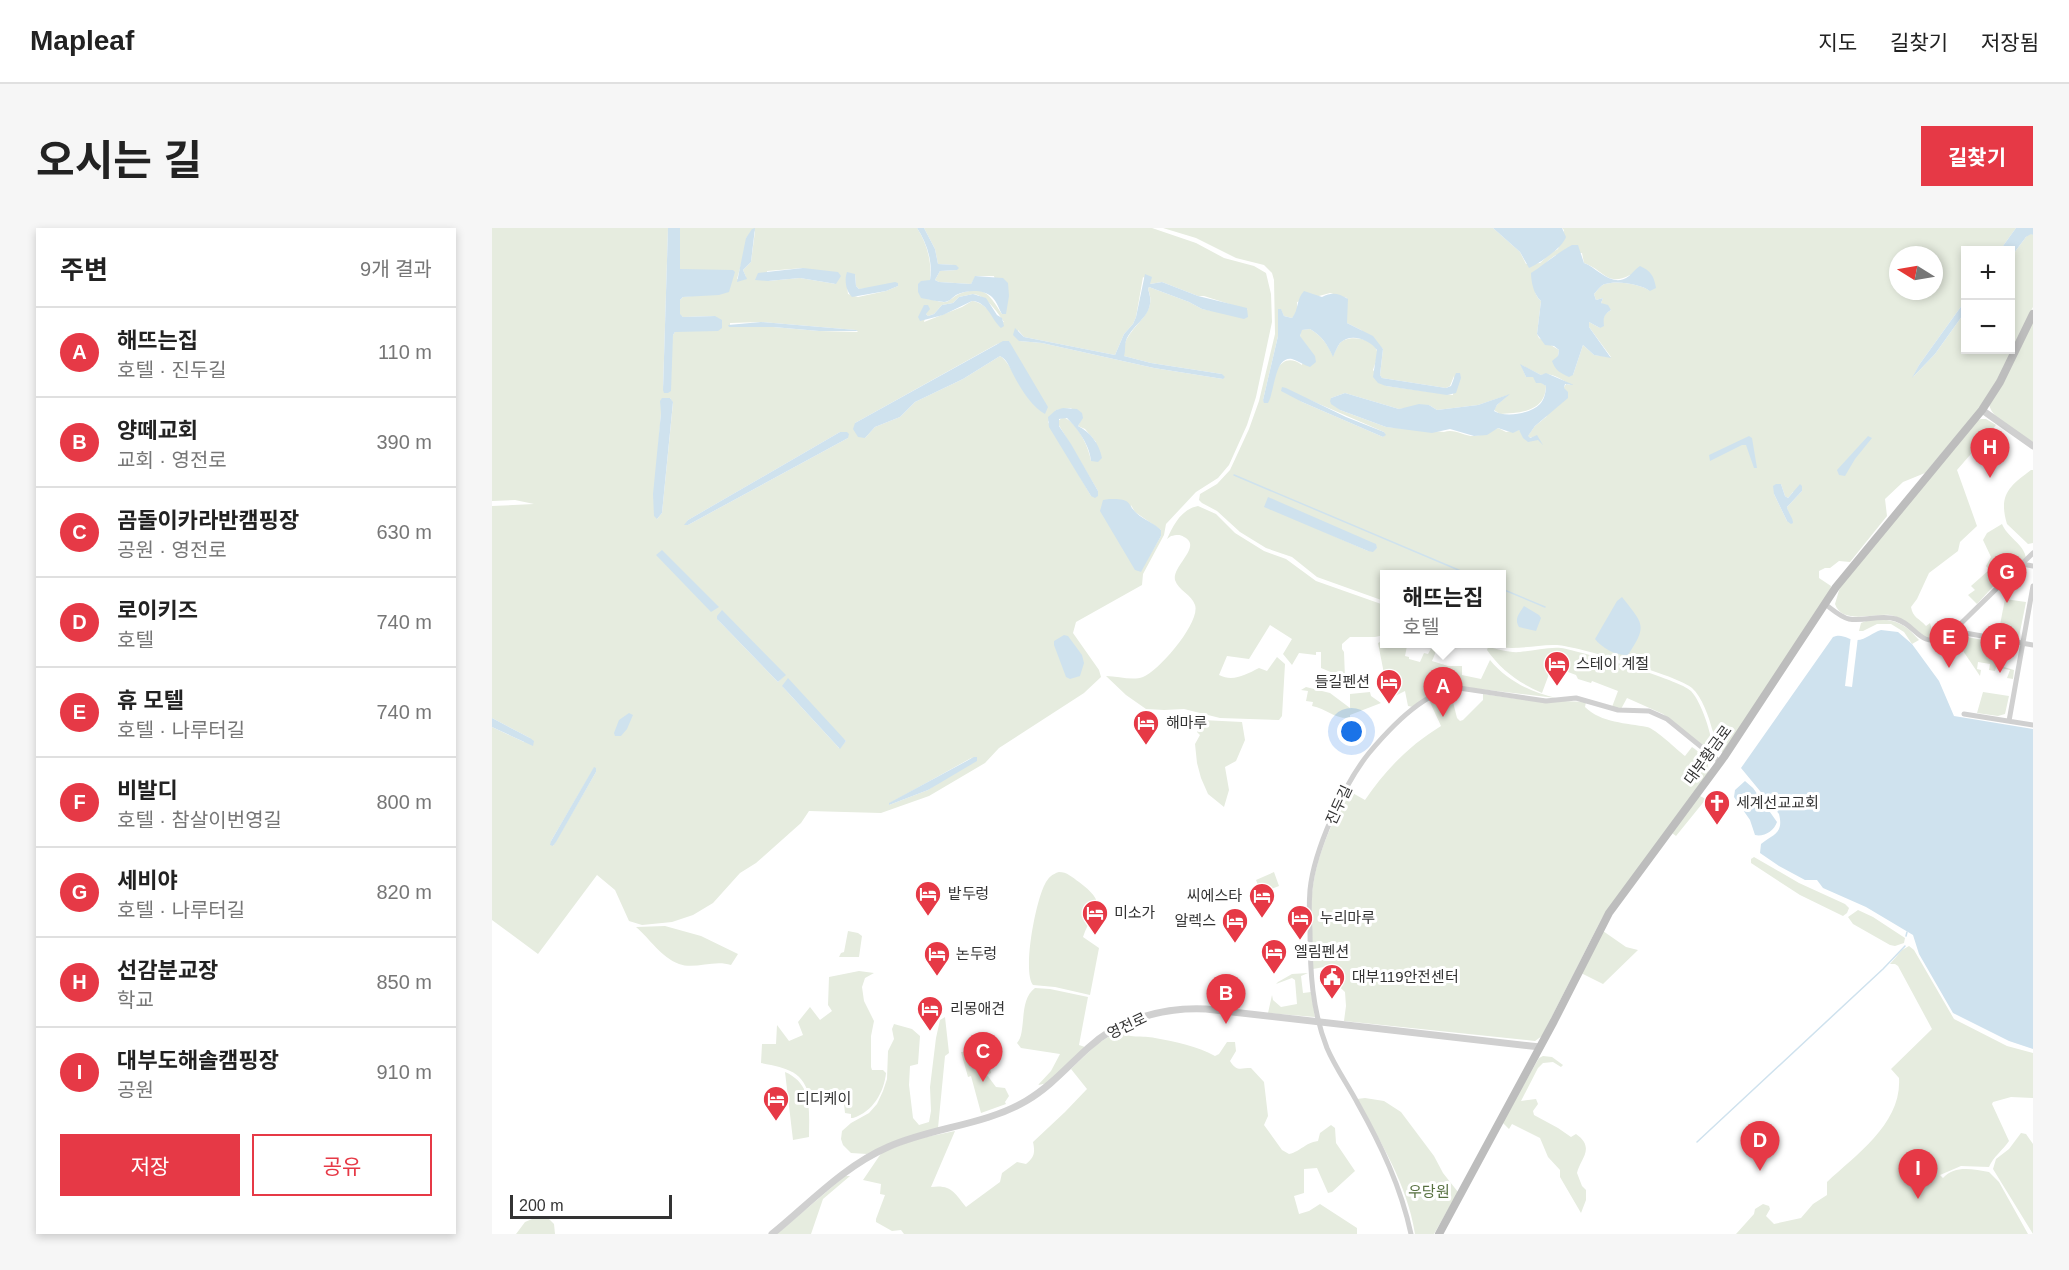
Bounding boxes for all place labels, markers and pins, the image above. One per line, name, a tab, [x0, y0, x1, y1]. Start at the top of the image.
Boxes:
pin: H	[1970, 428, 2010, 478]
pin: G	[1988, 554, 2026, 603]
pin: E	[1930, 618, 1968, 668]
pin: F	[1980, 624, 2020, 673]
hotel icon: 스테이 계절	[1542, 649, 1572, 687]
place label: 스테이 계절	[1576, 655, 1649, 672]
hotel icon: 들길펜션	[1374, 667, 1404, 705]
pin: A	[1424, 668, 1462, 717]
place label: 들길펜션	[1315, 673, 1370, 690]
hotel icon: 해마루	[1131, 708, 1161, 746]
place label: 해마루	[1166, 714, 1207, 731]
church icon: 세계선교교회	[1702, 788, 1732, 826]
place label: 세계선교교회	[1736, 794, 1819, 811]
hotel icon: 밭두렁	[913, 879, 943, 917]
hotel icon: 씨에스타	[1247, 881, 1277, 919]
place label: 밭두렁	[948, 885, 989, 902]
place label: 씨에스타	[1187, 887, 1242, 904]
hotel icon: 미소가	[1080, 898, 1110, 936]
hotel icon: 누리마루	[1285, 903, 1315, 941]
place label: 미소가	[1114, 904, 1156, 921]
hotel icon: 알렉스	[1220, 906, 1250, 944]
place label: 누리마루	[1320, 909, 1375, 926]
place label: 알렉스	[1175, 912, 1216, 929]
hotel icon: 엘림펜션	[1259, 937, 1289, 975]
hotel icon: 논두렁	[922, 939, 952, 977]
place label: 엘림펜션	[1294, 943, 1349, 960]
place label: 논두렁	[956, 945, 997, 962]
public building icon: 대부119안전센터	[1317, 962, 1347, 1000]
place label: 대부119안전센터	[1352, 968, 1459, 985]
pin: B	[1206, 974, 1246, 1024]
hotel icon: 리몽애견	[915, 994, 945, 1032]
place label: 리몽애견	[950, 1000, 1005, 1017]
pin: C	[964, 1032, 1002, 1082]
hotel icon: 디디케이	[761, 1084, 791, 1122]
place label: 디디케이	[796, 1090, 851, 1107]
pin: D	[1740, 1122, 1780, 1171]
pin: I	[1898, 1150, 1938, 1199]

